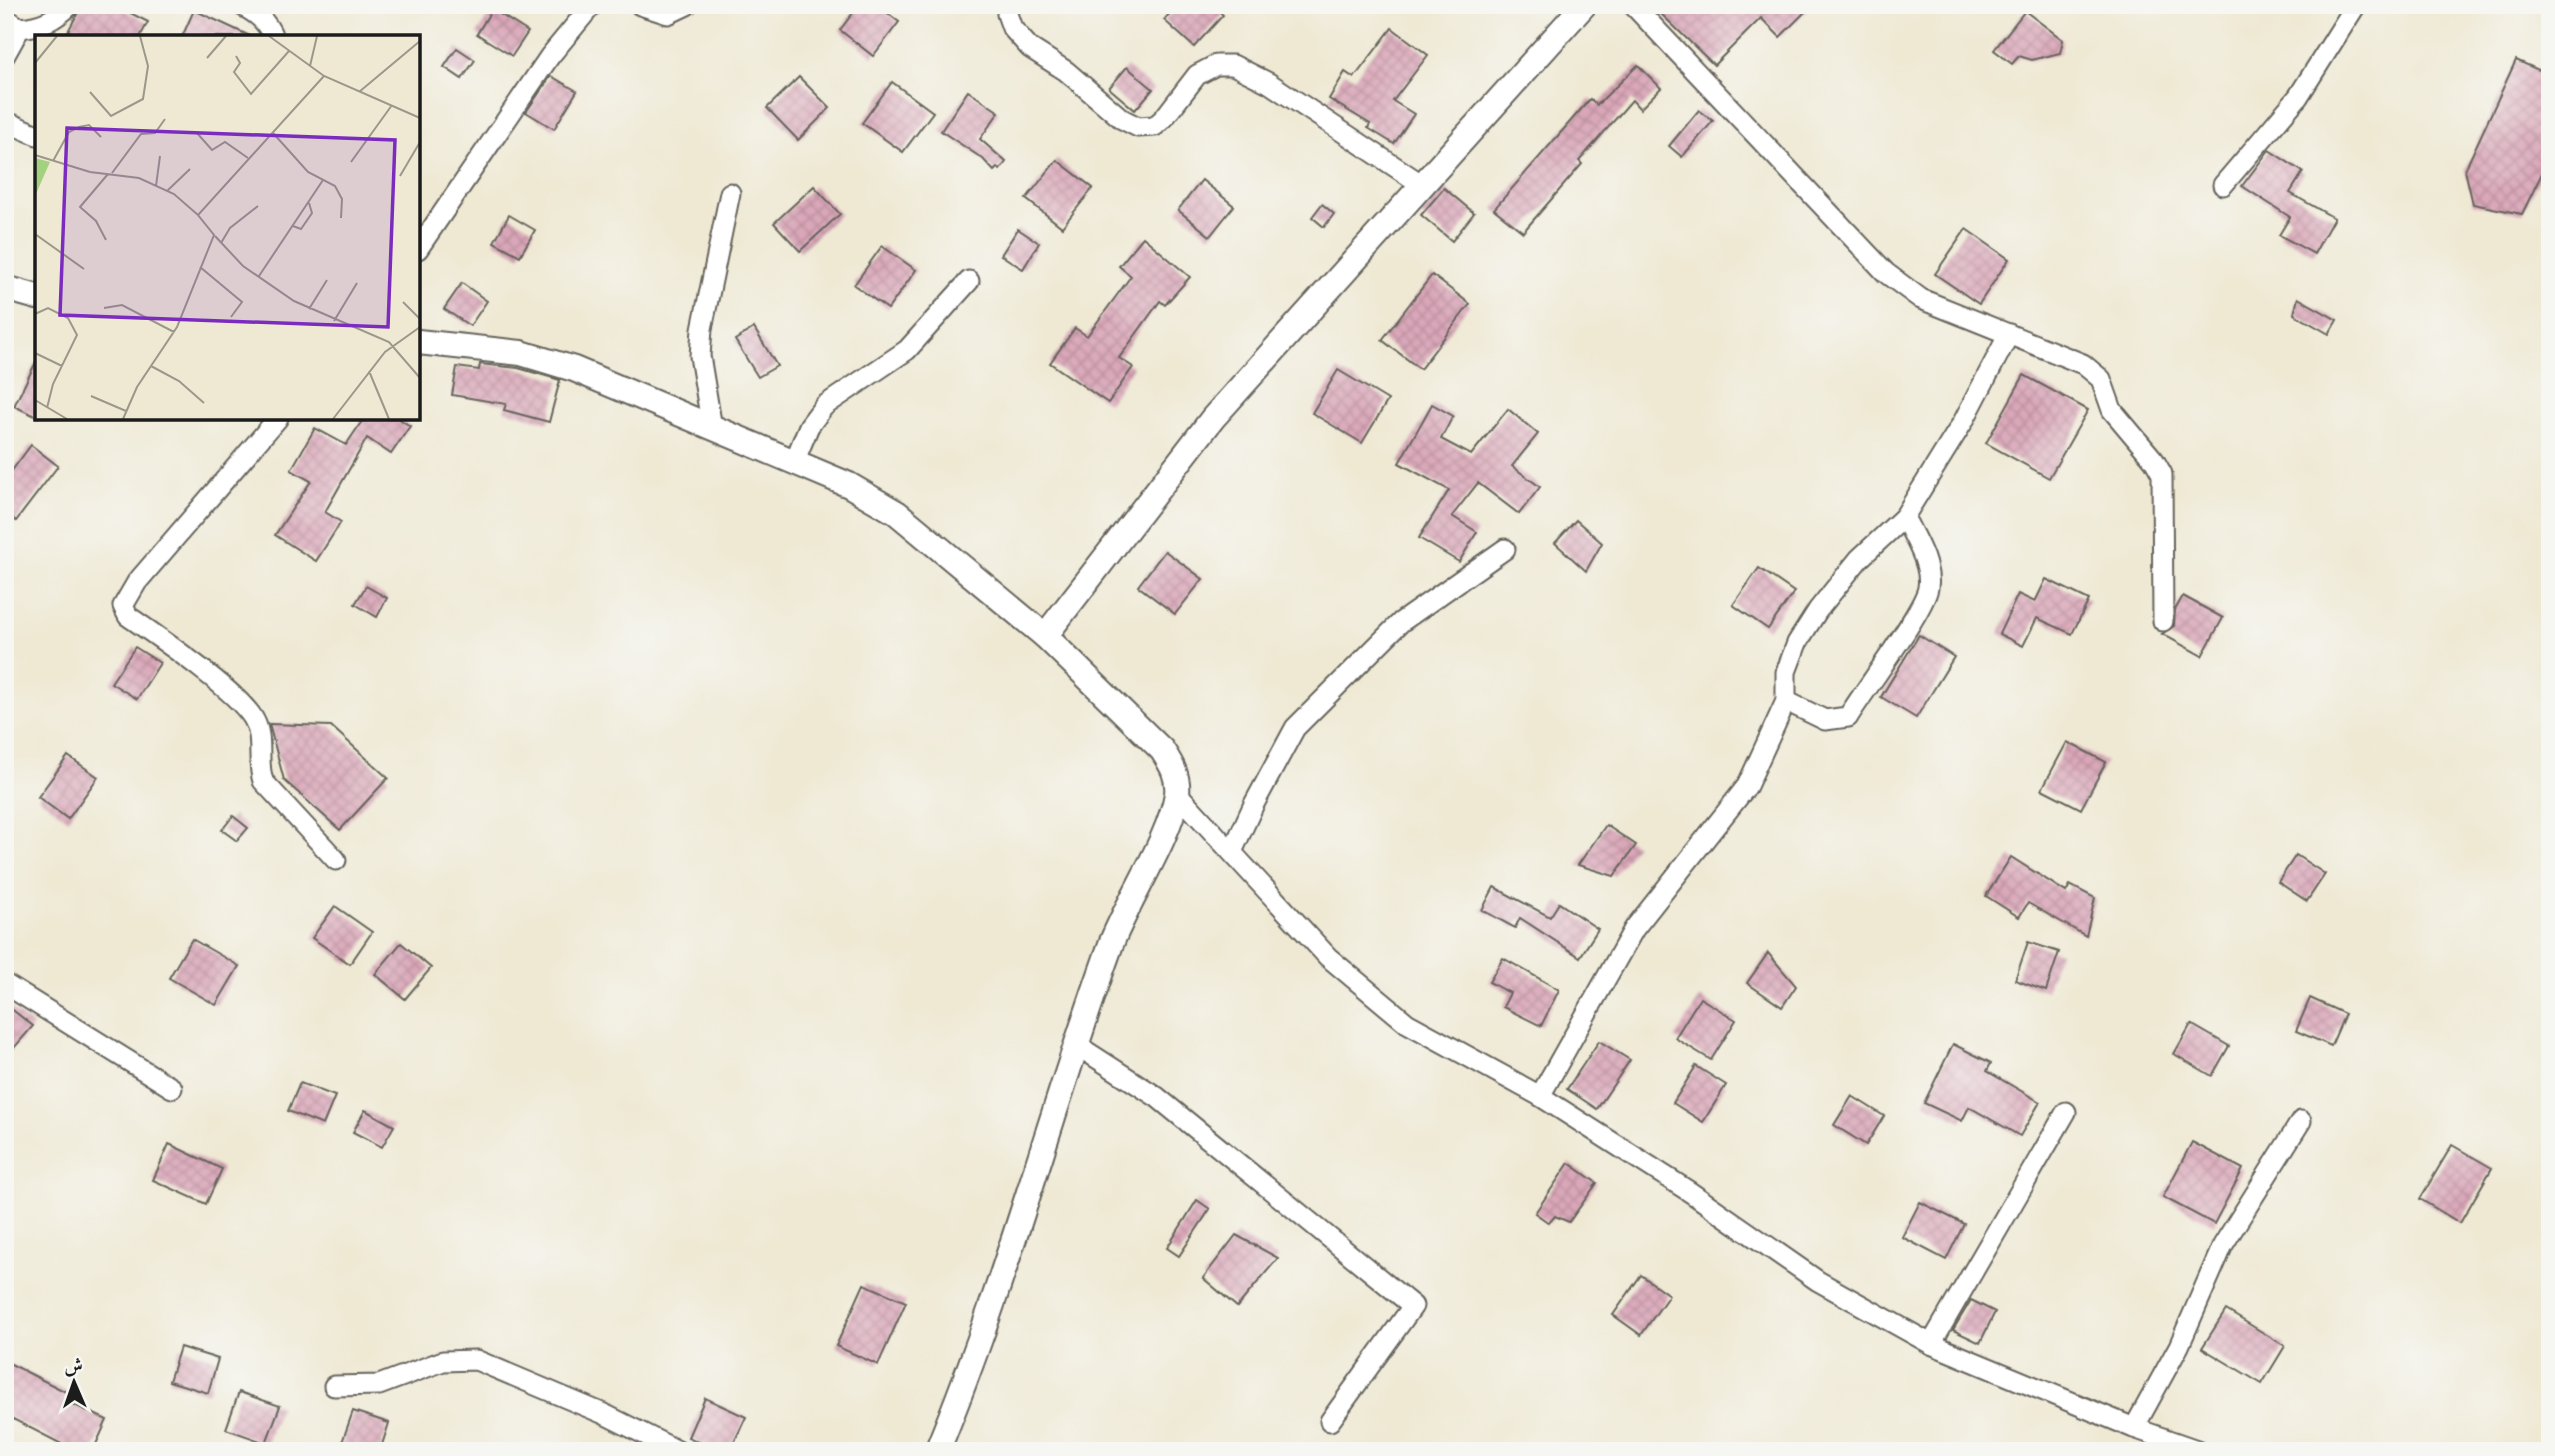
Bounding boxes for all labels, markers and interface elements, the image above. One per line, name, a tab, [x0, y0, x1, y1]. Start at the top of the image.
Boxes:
inset map	[35, 35, 420, 420]
north arrow	[38, 1348, 108, 1418]
text: ش	[64, 1354, 83, 1381]

